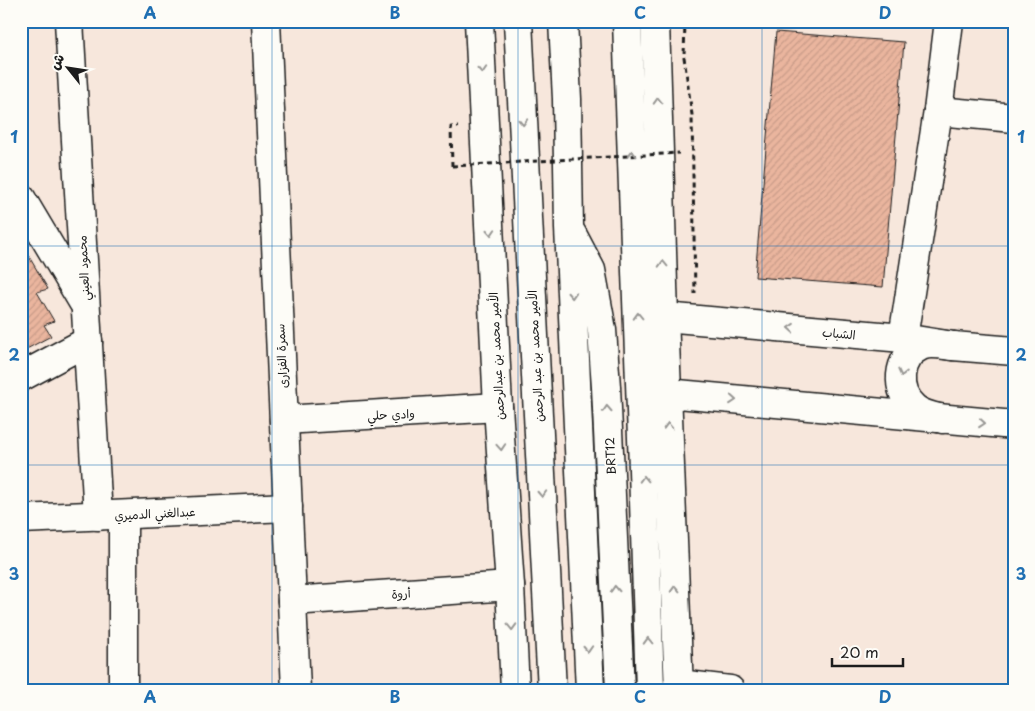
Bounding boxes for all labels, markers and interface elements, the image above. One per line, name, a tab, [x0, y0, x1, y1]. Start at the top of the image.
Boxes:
text: A	[144, 0, 157, 24]
text: B	[390, 0, 401, 24]
text: C	[634, 0, 646, 24]
text: D	[879, 0, 891, 24]
north arrow	[42, 42, 92, 92]
text: ش	[43, 49, 69, 73]
one-way arrow	[476, 66, 487, 74]
one-way arrow	[653, 97, 663, 105]
one-way arrow	[517, 119, 528, 127]
text: 1	[10, 124, 18, 148]
text: 1	[1017, 124, 1025, 148]
one-way arrow	[626, 150, 637, 158]
one-way arrow	[485, 228, 496, 236]
street label: محمود العيني	[72, 235, 97, 301]
one-way arrow	[657, 260, 668, 268]
street label: الأمير محمد بن عبد الرحمن	[523, 290, 547, 422]
street label: الأمير محمد بن عبدالرحمن	[484, 291, 508, 421]
one-way arrow	[566, 291, 577, 299]
one-way arrow	[632, 312, 643, 320]
street label: سمرة الفزارى	[270, 323, 292, 389]
one-way arrow	[787, 323, 795, 334]
street label: الشباب	[821, 323, 857, 343]
text: 2	[8, 342, 20, 366]
text: 2	[1015, 342, 1027, 366]
one-way arrow	[897, 368, 908, 377]
one-way arrow	[729, 394, 737, 405]
street label: وادي حلي	[367, 404, 415, 427]
one-way arrow	[602, 405, 613, 413]
one-way arrow	[978, 417, 986, 428]
one-way arrow	[663, 422, 674, 430]
street label: BRT12	[600, 437, 620, 475]
one-way arrow	[495, 443, 506, 451]
one-way arrow	[638, 474, 649, 482]
one-way arrow	[536, 491, 547, 499]
street label: عبدالغني الدميري	[114, 502, 196, 527]
text: 3	[9, 561, 19, 585]
text: 3	[1016, 561, 1026, 585]
street label: أروة	[391, 583, 411, 603]
one-way arrow	[610, 584, 621, 592]
one-way arrow	[669, 584, 680, 592]
one-way arrow	[507, 623, 517, 631]
scale bar	[832, 636, 904, 668]
one-way arrow	[643, 637, 654, 645]
text: 20 m	[840, 640, 879, 663]
one-way arrow	[582, 646, 593, 654]
text: A	[144, 684, 157, 708]
text: B	[390, 684, 401, 708]
text: C	[634, 684, 646, 708]
text: D	[879, 684, 891, 708]

